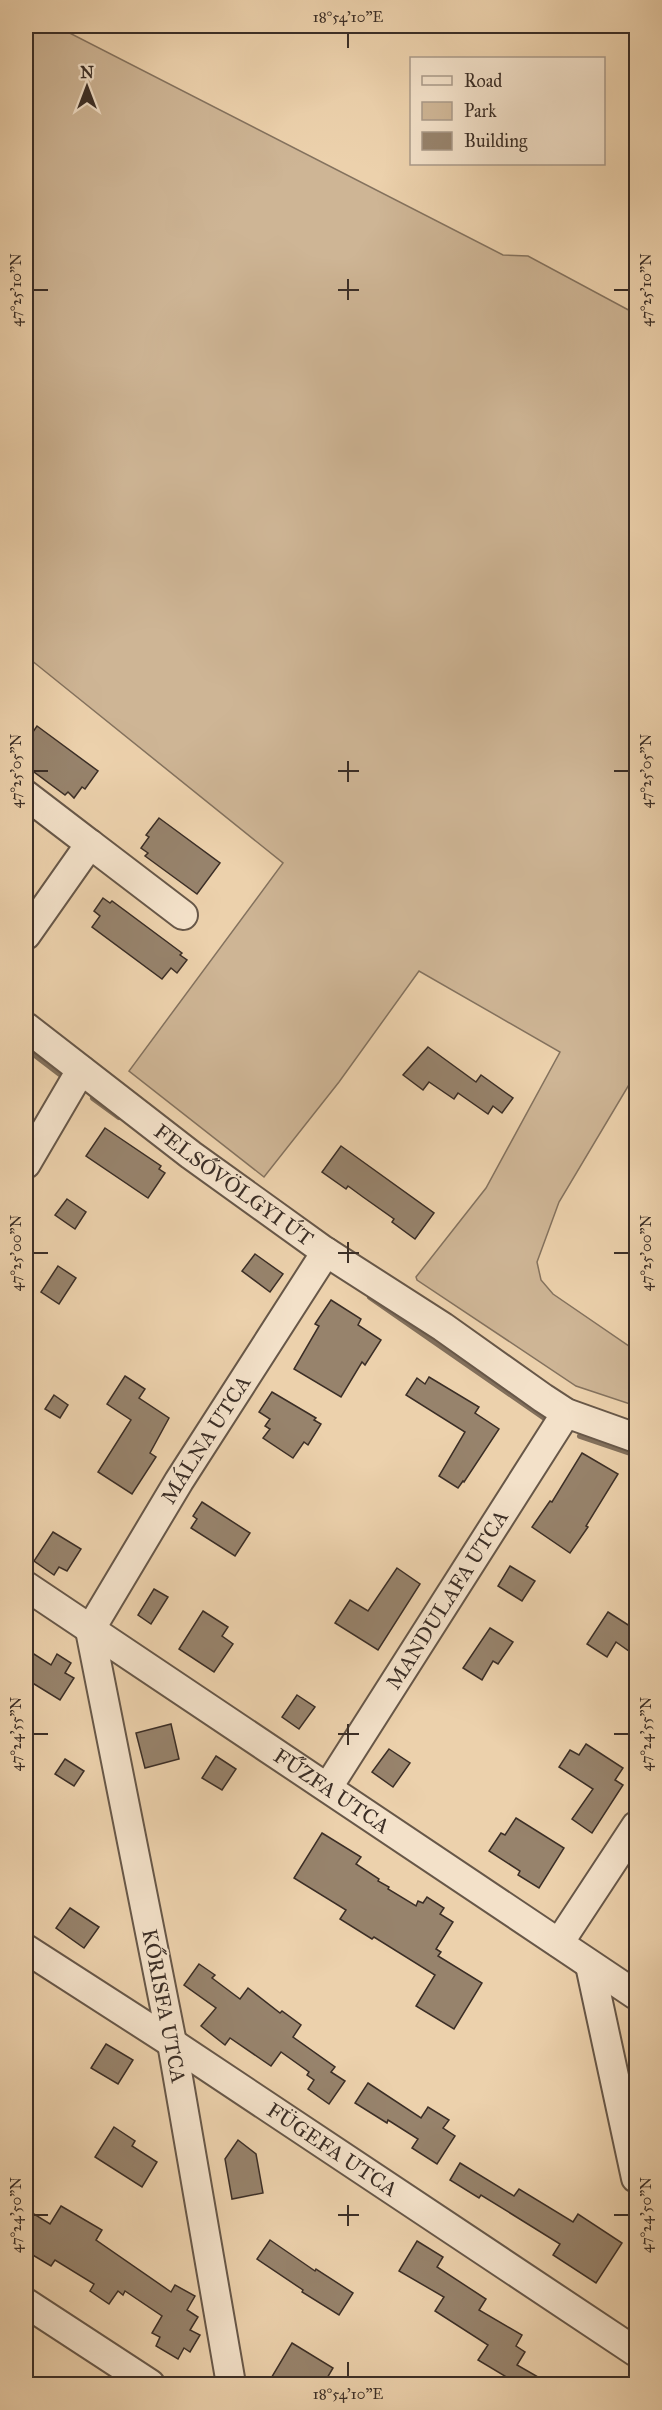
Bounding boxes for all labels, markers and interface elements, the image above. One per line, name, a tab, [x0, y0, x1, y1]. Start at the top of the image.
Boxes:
text: 18°54'10"E	[313, 8, 383, 26]
north arrow	[57, 57, 117, 117]
legend	[410, 57, 605, 165]
text: N	[80, 63, 94, 82]
text: Road	[464, 70, 502, 92]
text: Park	[464, 100, 497, 122]
text: Building	[464, 130, 528, 153]
text: 47°25'10"N	[7, 253, 25, 327]
text: 47°25'10"N	[637, 253, 655, 327]
text: 47°25'05"N	[7, 733, 25, 808]
text: 47°25'05"N	[637, 733, 655, 808]
street label: FELSŐVÖLGYI ÚT	[149, 1118, 318, 1252]
text: 47°25'00"N	[7, 1215, 25, 1291]
text: 47°25'00"N	[637, 1215, 655, 1291]
street label: MÁLNA UTCA	[155, 1371, 256, 1508]
street label: MANDULAFA UTCA	[380, 1505, 514, 1694]
text: 47°24'55"N	[7, 1697, 25, 1771]
text: 47°24'55"N	[637, 1697, 655, 1771]
street label: FŰZFA UTCA	[269, 1743, 395, 1839]
street label: KŐRISFA UTCA	[136, 1926, 193, 2085]
street label: FÜGEFA UTCA	[262, 2097, 402, 2202]
text: 47°24'50"N	[7, 2177, 25, 2253]
text: 47°24'50"N	[637, 2177, 655, 2253]
text: 18°54'10"E	[313, 2385, 383, 2403]

